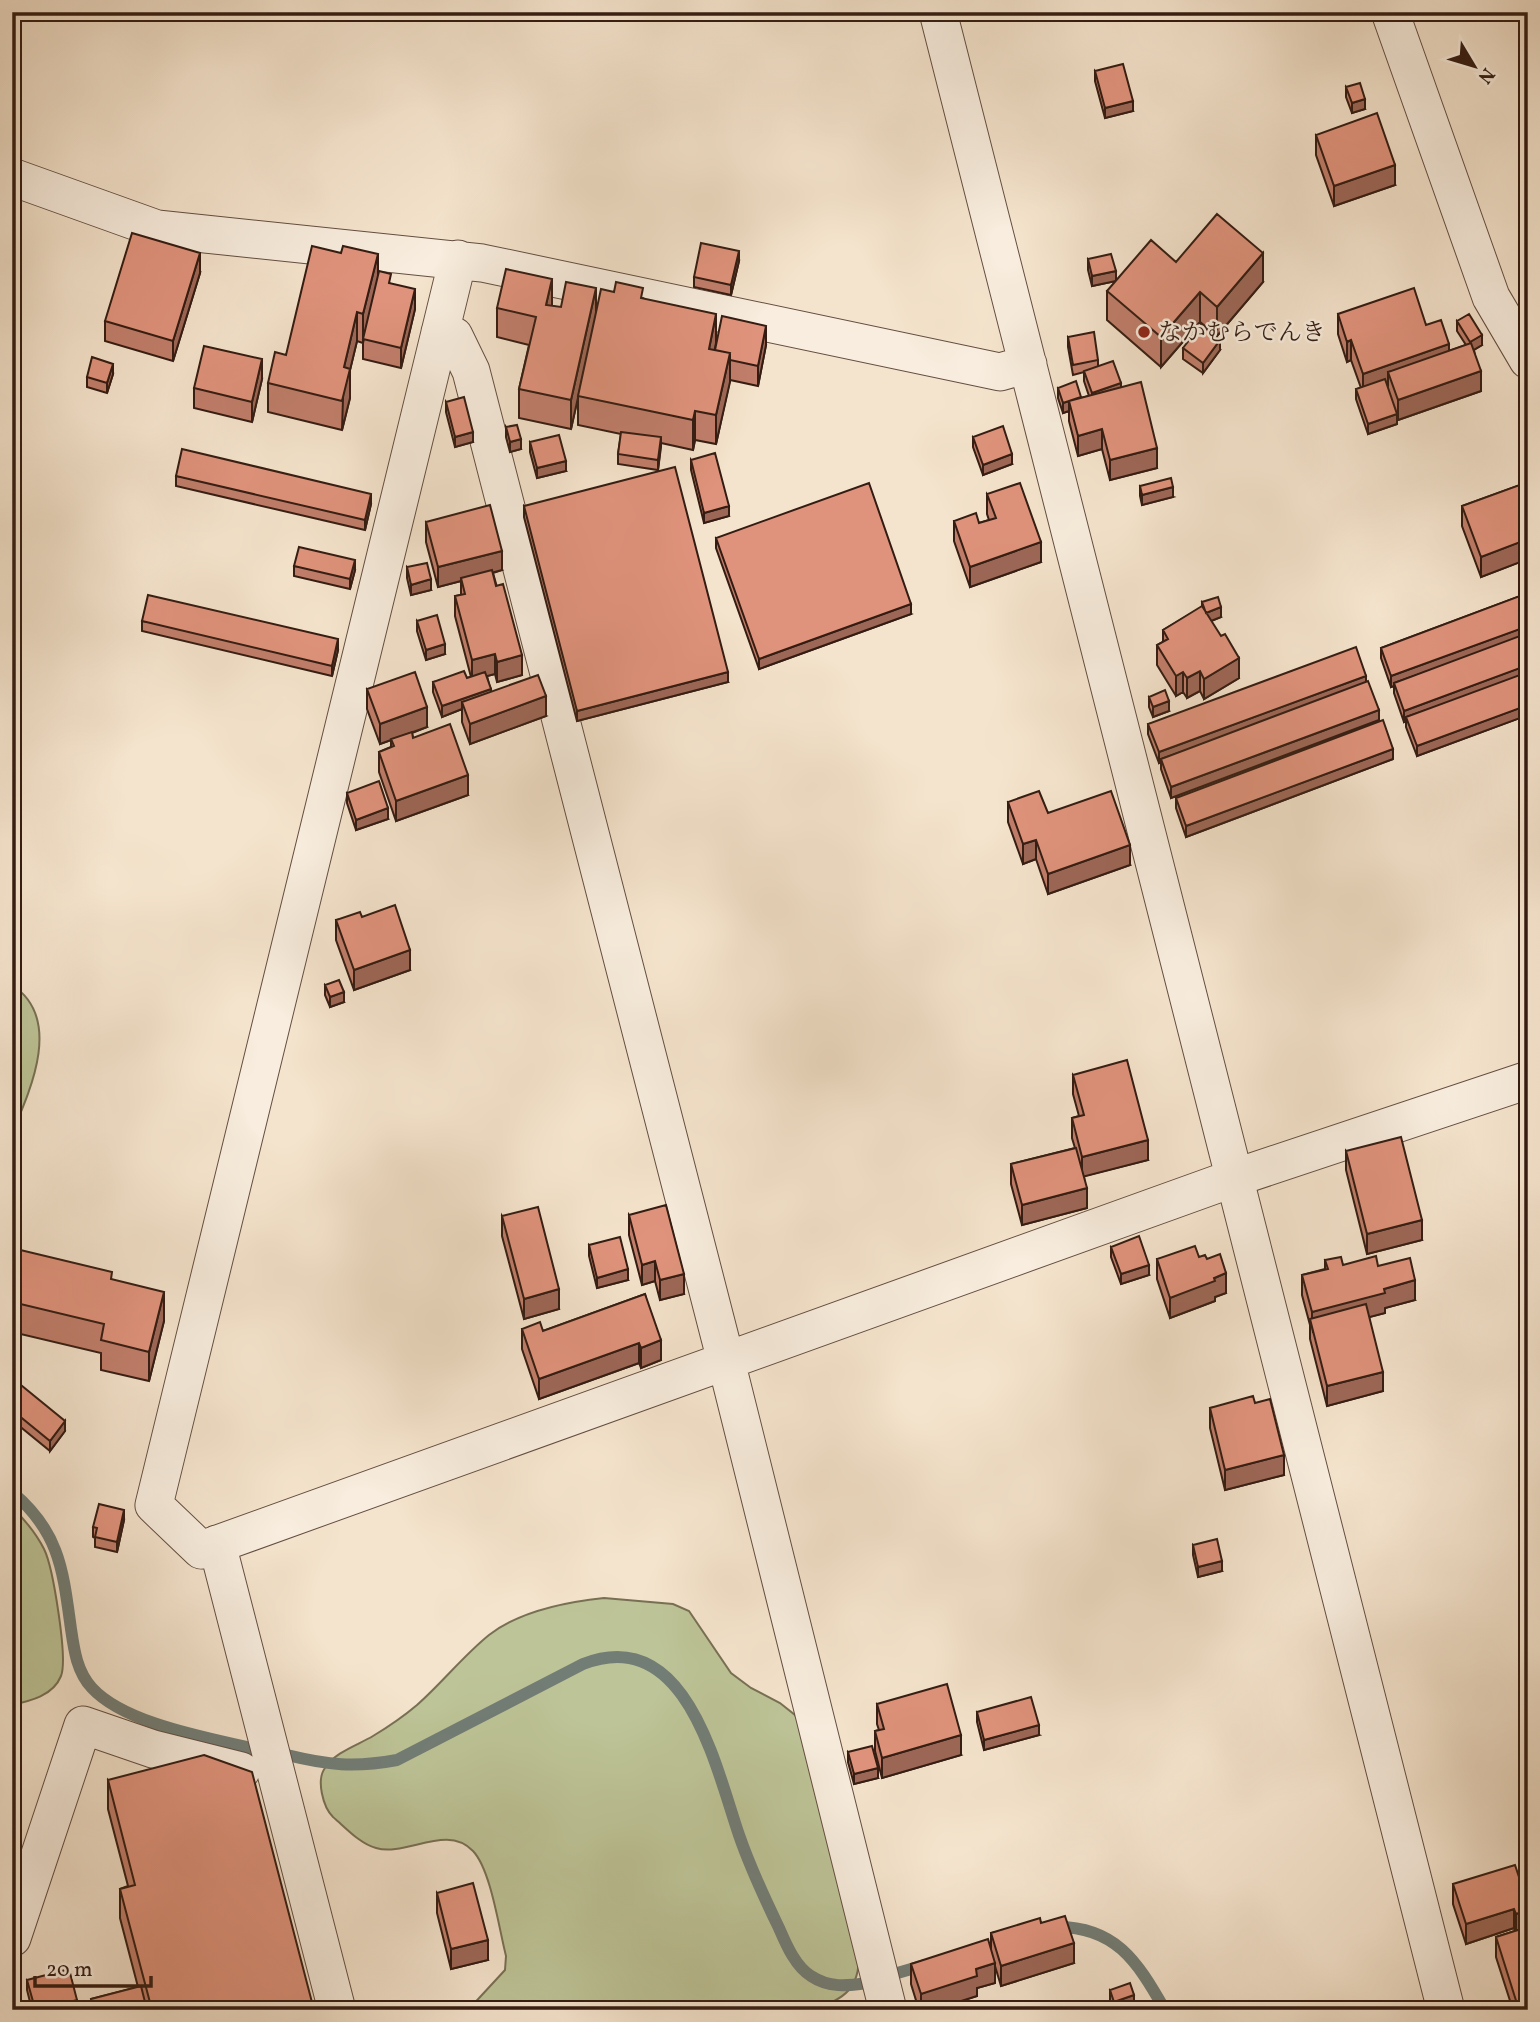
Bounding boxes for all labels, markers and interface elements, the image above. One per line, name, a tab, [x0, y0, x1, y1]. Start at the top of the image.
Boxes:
north arrow	[1438, 32, 1508, 102]
text: N	[1471, 62, 1500, 89]
place label: なかむらでんき	[1158, 317, 1326, 351]
marker: なかむらでんき	[1136, 324, 1152, 340]
scale bar	[35, 1945, 150, 1989]
text: 20 m	[46, 1956, 92, 1985]

